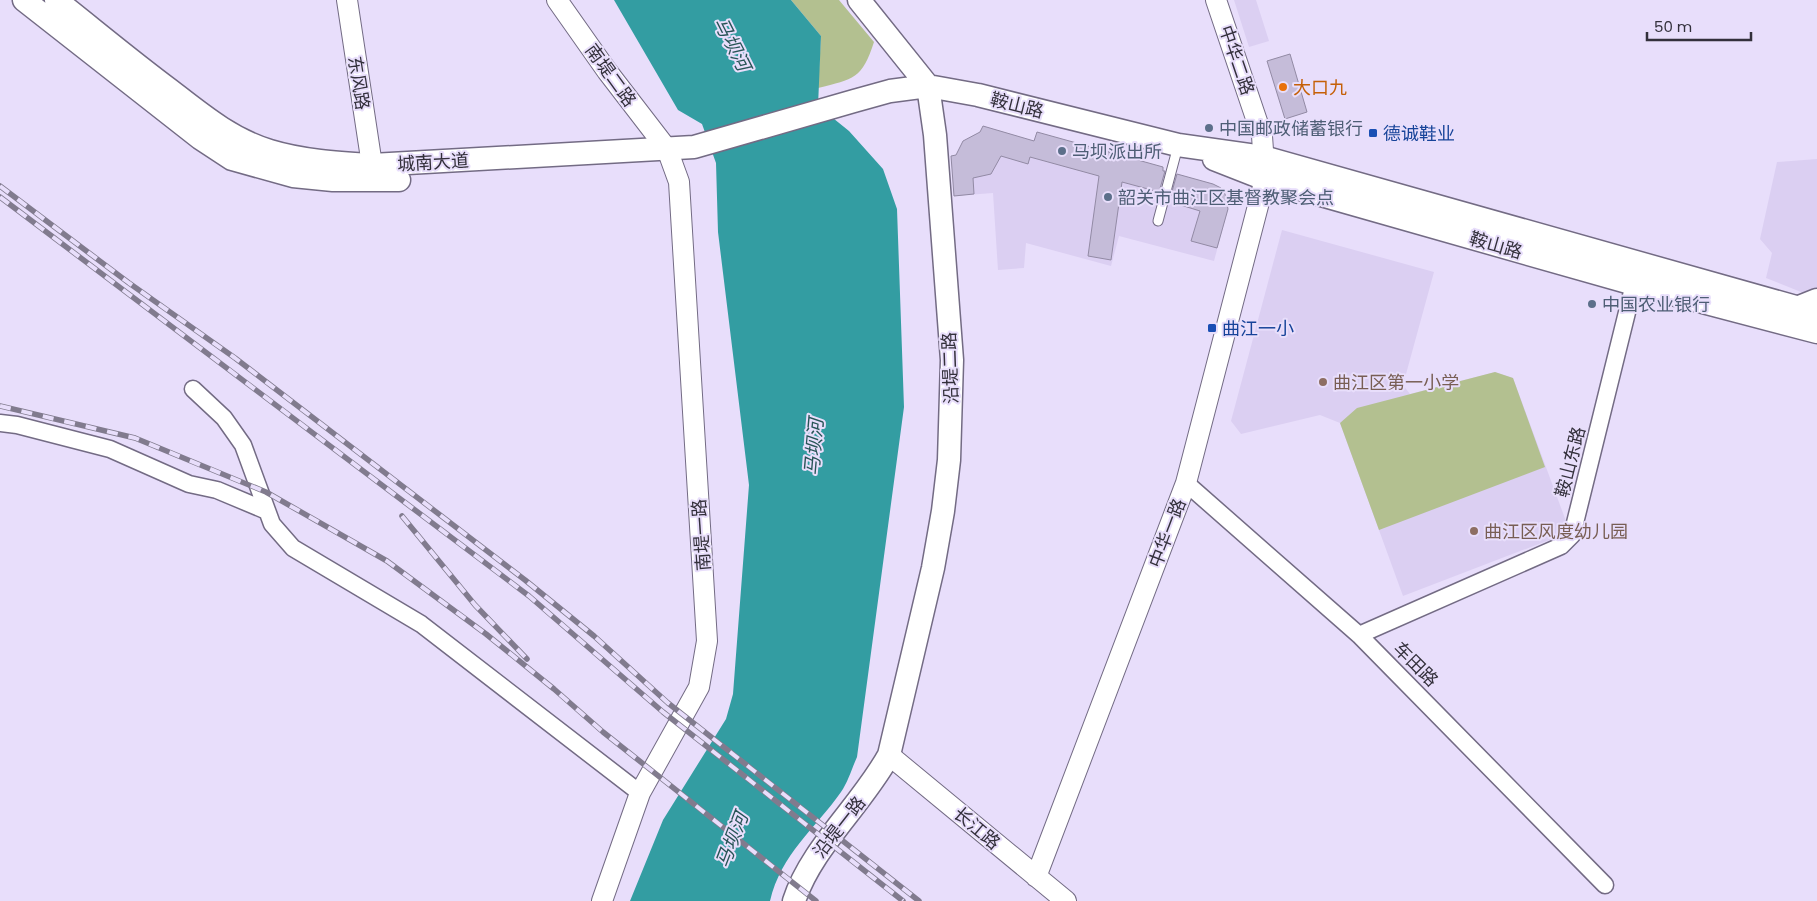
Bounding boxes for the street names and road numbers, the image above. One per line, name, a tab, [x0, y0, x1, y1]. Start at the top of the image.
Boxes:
street label: 中华二路	[1213, 22, 1261, 98]
street label: 南堤二路	[580, 39, 642, 111]
street label: 东风路	[342, 54, 376, 112]
street label: 鞍山路	[988, 86, 1046, 124]
street label: 城南大道	[396, 148, 470, 176]
street label: 鞍山路	[1467, 226, 1525, 264]
street label: 沿堤二路	[936, 332, 964, 404]
street label: 鞍山东路	[1549, 424, 1591, 500]
street label: 中华一路	[1142, 495, 1192, 571]
street label: 南堤一路	[686, 498, 716, 572]
street label: 车田路	[1388, 636, 1444, 692]
street label: 沿堤一路	[807, 791, 871, 863]
street label: 长江路	[948, 801, 1006, 855]

